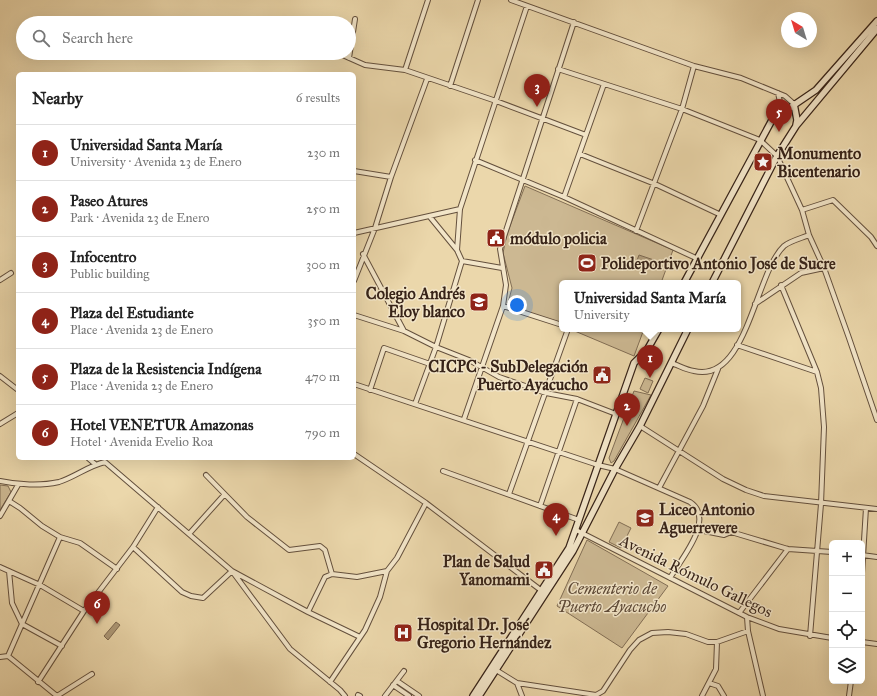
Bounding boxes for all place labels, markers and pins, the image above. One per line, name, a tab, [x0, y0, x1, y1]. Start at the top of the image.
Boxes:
pin: 3	[524, 74, 550, 107]
pin: 5	[766, 99, 792, 132]
place label: Monumento Bicentenario	[777, 144, 861, 181]
place icon: Monumento Bicentenario	[752, 151, 774, 173]
public building icon: módulo policia	[485, 227, 507, 249]
place label: módulo policia	[509, 229, 608, 249]
sports icon: Polideportivo Antonio José de Sucre	[576, 252, 598, 274]
place label: Polideportivo Antonio José de Sucre	[601, 254, 836, 274]
place label: Colegio Andrés Eloy blanco	[366, 284, 465, 322]
school or university icon: Colegio Andrés Eloy blanco	[468, 291, 490, 313]
pin: 1	[637, 345, 663, 378]
place label: CICPC - SubDelegación Puerto Ayacucho	[428, 357, 588, 395]
public building icon: CICPC - SubDelegación Puerto Ayacucho	[591, 364, 613, 386]
pin: 2	[614, 393, 640, 426]
place label: Liceo Antonio Aguerrevere	[658, 500, 755, 538]
pin: 4	[543, 503, 569, 536]
school or university icon: Liceo Antonio Aguerrevere	[634, 507, 656, 529]
place label: Plan de Salud Yanomami	[443, 552, 531, 589]
public building icon: Plan de Salud Yanomami	[533, 559, 555, 581]
pin: 6	[84, 591, 110, 624]
place label: Hospital Dr. José Gregorio Hernández	[417, 615, 552, 653]
hospital icon: Hospital Dr. José Gregorio Hernández	[392, 622, 414, 644]

